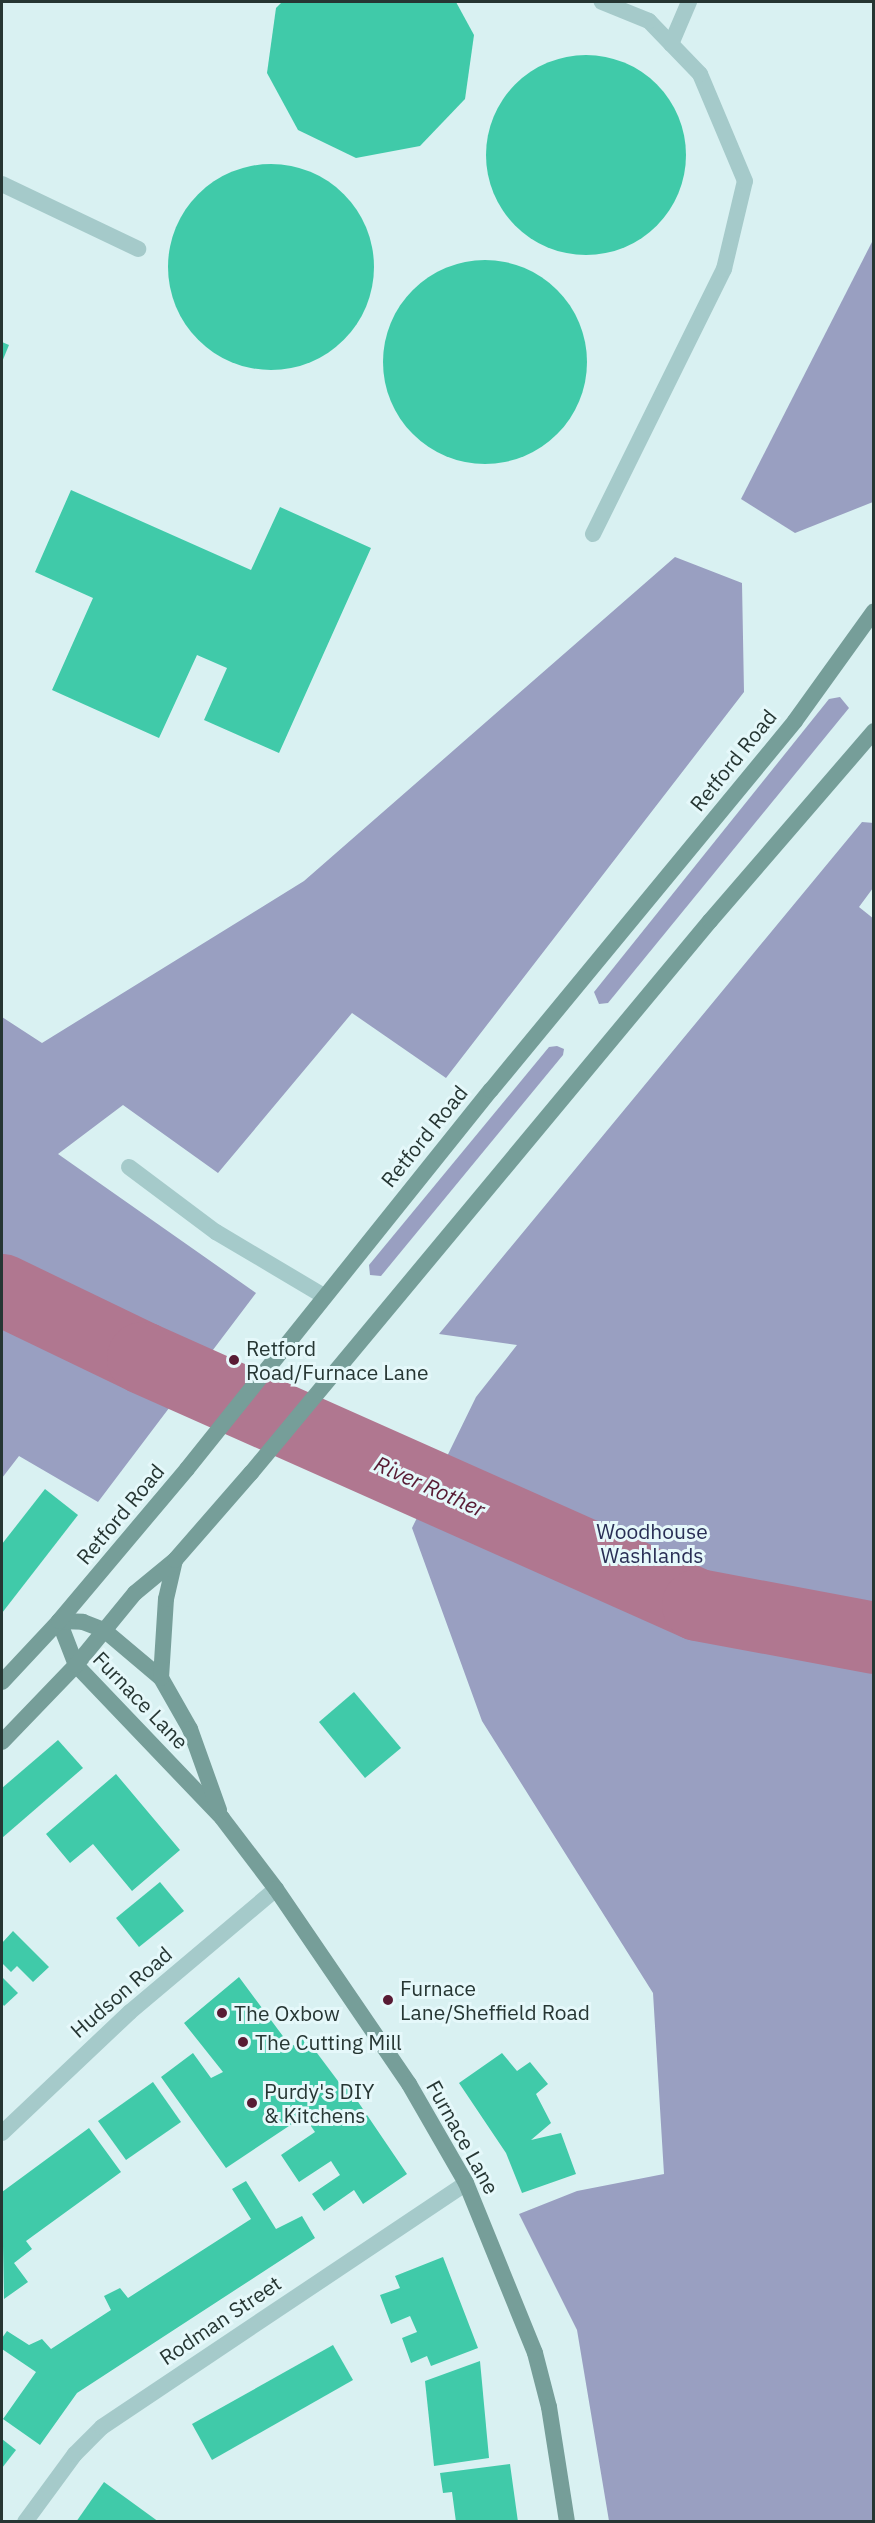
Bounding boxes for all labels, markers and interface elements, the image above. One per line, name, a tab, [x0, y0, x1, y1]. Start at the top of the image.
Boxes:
street label: Retford Road	[684, 704, 782, 816]
street label: Retford Road	[375, 1080, 473, 1192]
place label: Retford Road/Furnace Lane	[246, 1335, 428, 1385]
marker: Retford Road/Furnace Lane	[227, 1353, 241, 1367]
water label: River Rother	[371, 1450, 489, 1522]
street label: Retford Road	[71, 1459, 169, 1569]
park label: Woodhouse Washlands	[596, 1518, 708, 1568]
street label: Furnace Lane	[88, 1646, 194, 1754]
street label: Hudson Road	[65, 1941, 177, 2043]
place label: Furnace Lane/Sheffield Road	[400, 1975, 590, 2025]
marker: Furnace Lane/Sheffield Road	[381, 1993, 395, 2007]
place label: The Oxbow	[234, 2000, 340, 2026]
marker: The Oxbow	[215, 2006, 229, 2020]
place label: The Cutting Mill	[255, 2029, 402, 2055]
marker: The Cutting Mill	[236, 2035, 250, 2049]
street label: Furnace Lane	[421, 2076, 505, 2198]
place label: Purdy's DIY & Kitchens	[264, 2078, 375, 2128]
marker: Purdy's DIY & Kitchens	[245, 2096, 259, 2110]
street label: Rodman Street	[154, 2270, 286, 2370]

